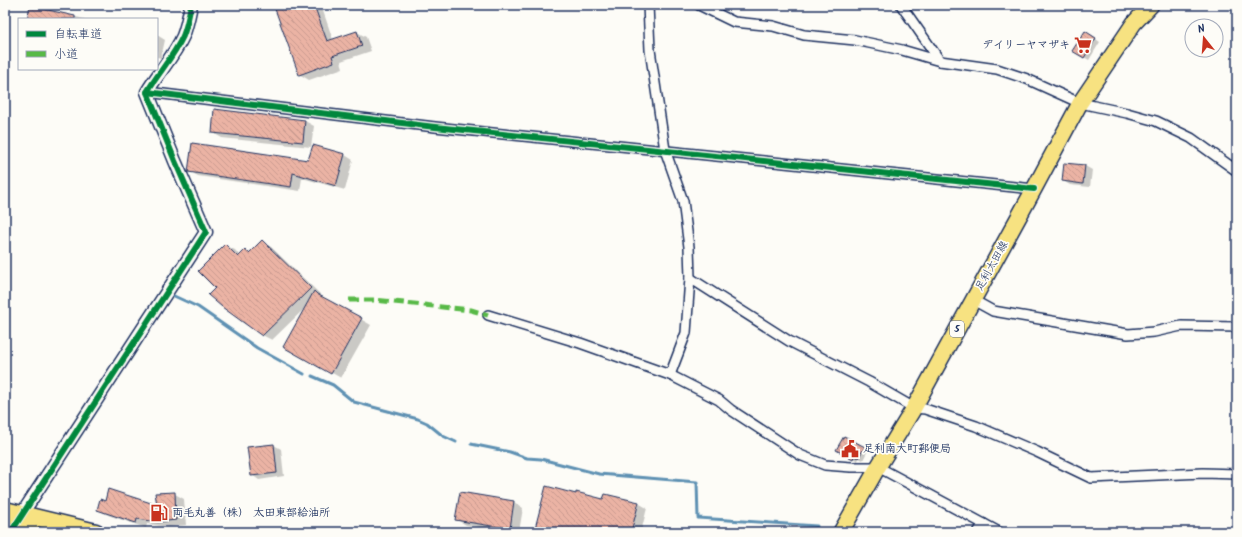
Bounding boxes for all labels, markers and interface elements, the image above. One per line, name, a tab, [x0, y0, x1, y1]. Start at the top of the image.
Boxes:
legend	[18, 18, 158, 70]
north arrow	[1184, 18, 1224, 58]
text: N	[1195, 20, 1207, 39]
text: 自転車道	[54, 25, 102, 44]
supermarket icon: デイリーヤマザキ	[1073, 35, 1093, 55]
place label: デイリーヤマザキ	[982, 36, 1070, 54]
text: 小道	[54, 45, 78, 64]
street label: 足利太田線	[971, 238, 1013, 294]
road number: 5	[950, 321, 964, 337]
public building icon: 足利南大町郵便局	[840, 439, 860, 459]
place label: 足利南大町郵便局	[863, 440, 951, 458]
fuel station icon: 両毛丸善（株） 太田東部給油所	[149, 503, 169, 523]
place label: 両毛丸善（株） 太田東部給油所	[172, 504, 330, 522]

